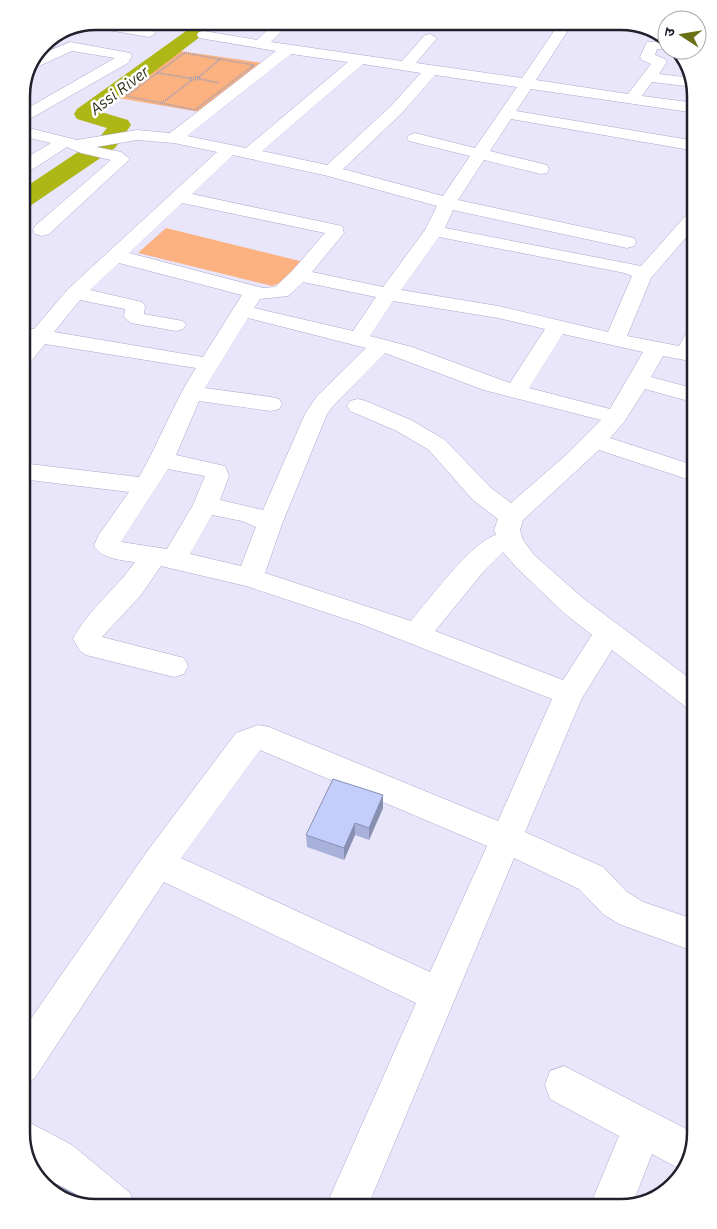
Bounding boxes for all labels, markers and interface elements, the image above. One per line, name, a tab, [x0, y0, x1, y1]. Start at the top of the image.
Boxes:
north arrow	[657, 10, 707, 60]
text: उ	[660, 26, 679, 38]
water label: Assi River	[85, 61, 153, 119]

